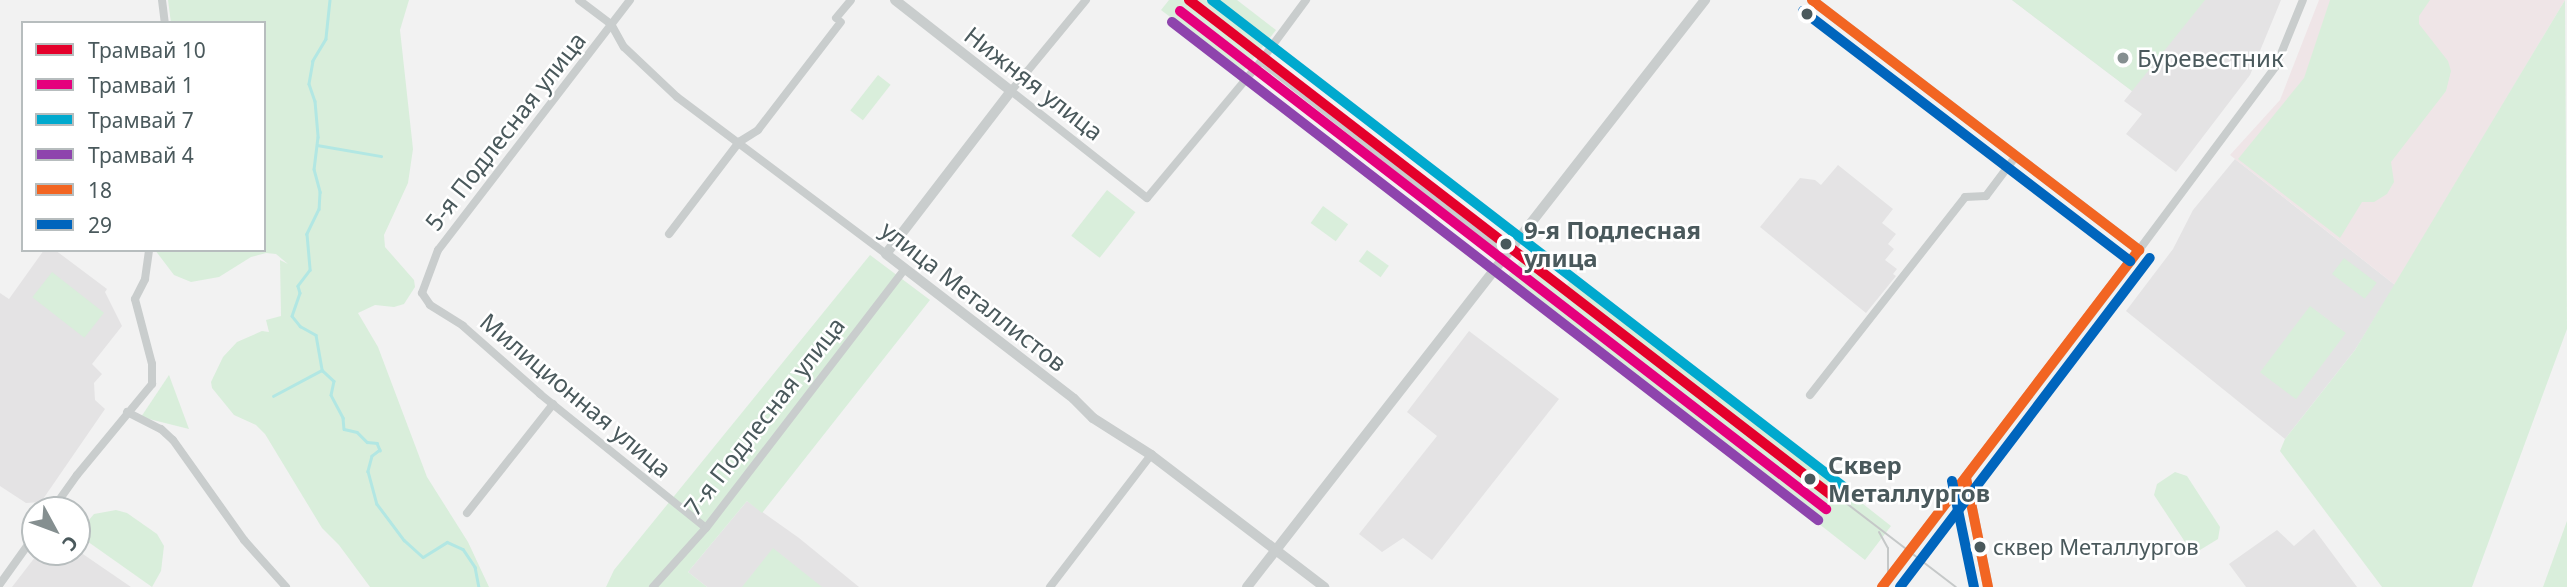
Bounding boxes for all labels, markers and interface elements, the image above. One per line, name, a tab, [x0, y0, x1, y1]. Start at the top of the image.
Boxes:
unlabelled marker	[1800, 7, 1814, 21]
street label: Нижняя улица	[959, 20, 1109, 146]
legend	[21, 21, 266, 252]
street label: 5-я Подлесная улица	[419, 26, 591, 236]
text: Трамвай 10	[88, 36, 206, 64]
place label: Буревестник	[2137, 44, 2284, 72]
marker: Буревестник	[2115, 50, 2131, 66]
text: Трамвай 1	[88, 71, 194, 99]
text: Трамвай 7	[88, 106, 194, 134]
text: Трамвай 4	[88, 141, 194, 169]
text: 18	[88, 176, 112, 204]
text: 29	[88, 211, 112, 239]
street label: улица Металлистов	[876, 215, 1072, 377]
place label: 9-я Подлесная улица	[1524, 216, 1701, 272]
marker: 9-я Подлесная улица	[1494, 232, 1518, 256]
street label: Милиционная улица	[475, 307, 677, 483]
street label: 7-я Подлесная улица	[678, 311, 850, 521]
place label: Сквер Металлургов	[1828, 451, 1990, 507]
marker: Сквер Металлургов	[1798, 467, 1822, 491]
north arrow	[21, 496, 91, 566]
text: С	[57, 530, 84, 557]
place label: сквер Металлургов	[1993, 534, 2199, 560]
marker: сквер Металлургов	[1973, 540, 1987, 554]

